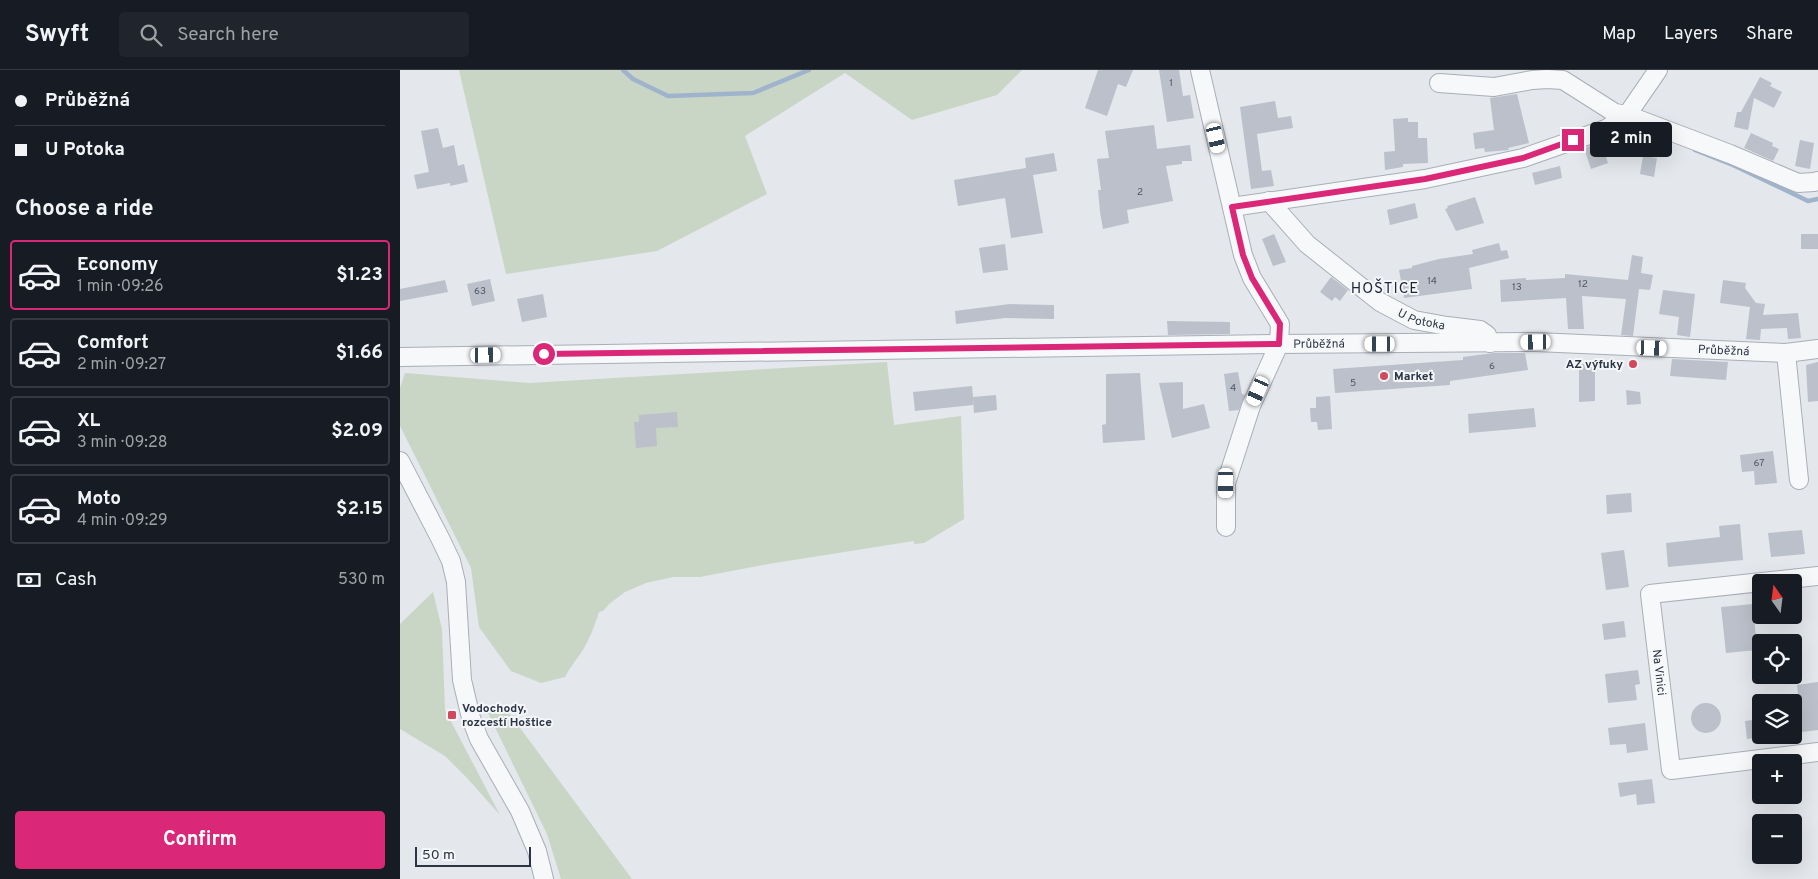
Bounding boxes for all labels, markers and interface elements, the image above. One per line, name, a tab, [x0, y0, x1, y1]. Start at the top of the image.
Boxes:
search box	[119, 12, 469, 57]
text: Swyft	[25, 20, 89, 50]
icon: search	[137, 21, 165, 49]
text: Search here	[177, 23, 279, 47]
text: Map	[1602, 23, 1636, 46]
text: Layers	[1664, 23, 1718, 46]
text: Share	[1746, 23, 1793, 46]
house number: 1	[1169, 77, 1173, 90]
text: Průběžná	[45, 89, 130, 113]
car	[1205, 122, 1226, 154]
callout: 2 min	[1590, 122, 1673, 158]
route end	[1562, 129, 1584, 151]
text: 2 min	[1610, 129, 1652, 149]
text: U Potoka	[45, 138, 125, 162]
house number: 2	[1137, 186, 1143, 199]
text: Choose a ride	[15, 196, 153, 223]
icon: car	[17, 253, 62, 298]
text: Economy	[77, 253, 158, 277]
text: $1.23	[336, 263, 383, 287]
house number: 14	[1427, 275, 1437, 288]
text: 1 min · 09:26	[77, 277, 164, 297]
district label: HOŠTICE	[1351, 278, 1419, 299]
house number: 12	[1578, 278, 1588, 291]
house number: 13	[1512, 281, 1522, 294]
house number: 63	[474, 285, 486, 298]
street label: U Potoka	[1394, 306, 1446, 334]
icon: car	[17, 331, 62, 376]
text: Comfort	[77, 331, 149, 355]
car	[1520, 334, 1551, 350]
street label: Průběžná	[1293, 336, 1345, 353]
car	[1365, 337, 1395, 352]
car	[1636, 340, 1667, 356]
text: $1.66	[336, 341, 383, 365]
street label: Průběžná	[1698, 342, 1750, 360]
route start	[533, 343, 555, 365]
car	[470, 347, 501, 363]
text: 2 min · 09:27	[77, 355, 166, 375]
place label: AZ výfuky	[1566, 357, 1623, 373]
marker: AZ výfuky	[1627, 358, 1639, 370]
house number: 6	[1489, 360, 1495, 373]
place label: Market	[1394, 369, 1433, 385]
marker: Market	[1378, 370, 1390, 382]
car	[1245, 374, 1270, 408]
house number: 5	[1350, 377, 1356, 390]
house number: 4	[1230, 382, 1236, 395]
icon: car	[17, 409, 62, 454]
text: XL	[77, 409, 100, 433]
text: $2.09	[331, 419, 383, 443]
text: 3 min · 09:28	[77, 433, 168, 453]
house number: 67	[1754, 457, 1765, 470]
car	[1218, 468, 1233, 498]
icon: car	[17, 487, 62, 532]
text: Moto	[77, 487, 121, 511]
text: $2.15	[336, 497, 383, 521]
text: 4 min · 09:29	[77, 511, 168, 531]
icon: cash	[15, 566, 43, 594]
text: Cash	[55, 568, 97, 592]
text: 530 m	[338, 570, 385, 590]
north arrow	[1752, 574, 1802, 624]
map controls	[1752, 574, 1802, 864]
button: locate	[1752, 634, 1802, 684]
street label: Na Vinici	[1648, 649, 1669, 697]
button: layers	[1752, 694, 1802, 744]
place label: Vodochody, rozcestí Hoštice	[462, 701, 552, 731]
marker: Vodochody, rozcestí Hoštice	[446, 709, 458, 721]
button: +	[1752, 754, 1802, 804]
button: Confirm	[15, 811, 385, 869]
button: −	[1752, 814, 1802, 864]
scale bar	[415, 844, 531, 867]
text: 50 m	[422, 847, 455, 864]

